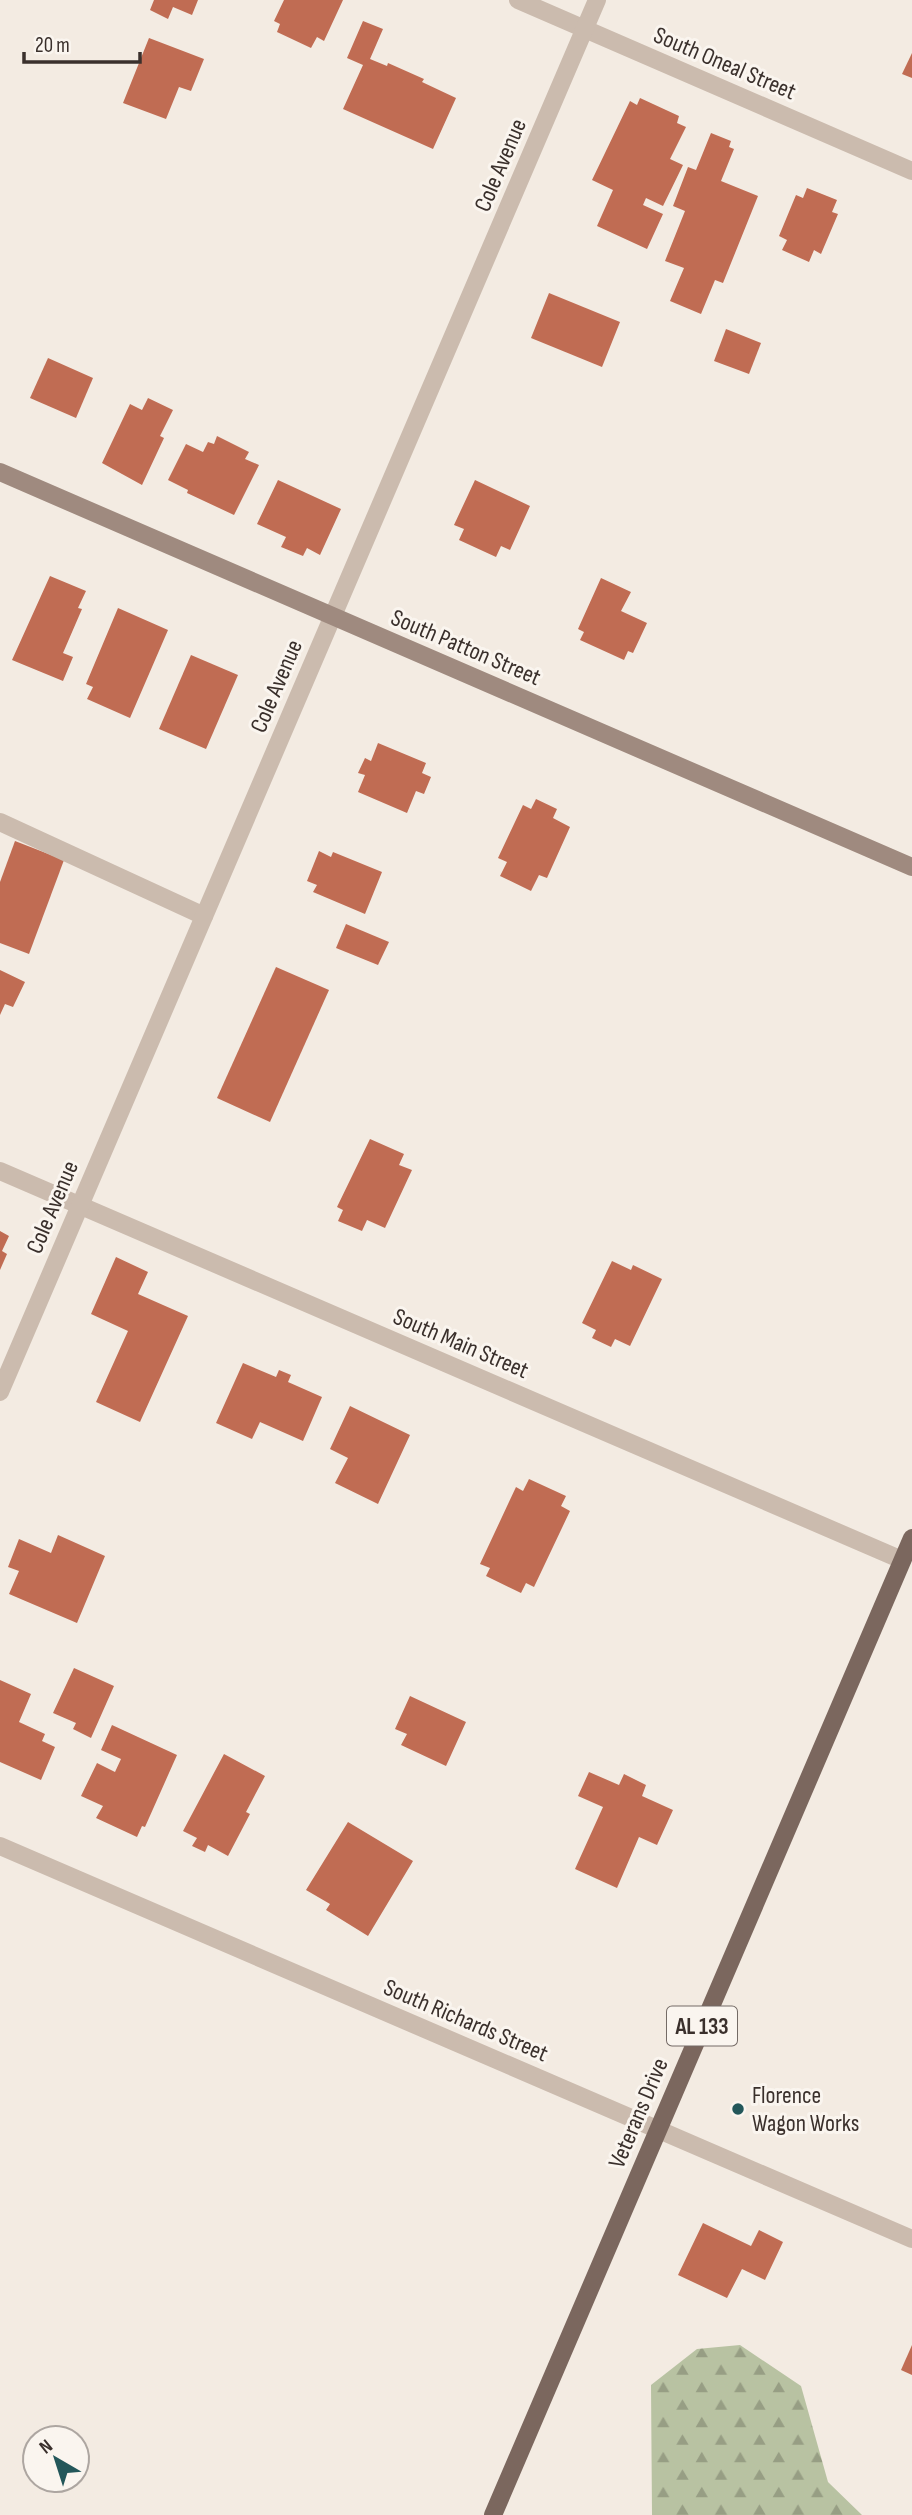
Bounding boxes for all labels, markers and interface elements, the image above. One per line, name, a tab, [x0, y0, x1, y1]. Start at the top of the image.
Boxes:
street label: South Oneal Street	[649, 20, 800, 106]
scale bar	[24, 21, 140, 65]
text: 20 m	[35, 33, 70, 58]
street label: Cole Avenue	[468, 114, 533, 216]
street label: South Patton Street	[387, 603, 545, 692]
street label: Cole Avenue	[244, 635, 309, 737]
street label: Cole Avenue	[20, 1156, 85, 1258]
street label: South Main Street	[389, 1302, 533, 1385]
street label: South Richards Street	[379, 1973, 552, 2068]
road number: AL 133	[667, 2007, 737, 2046]
street label: Veterans Drive	[602, 2054, 675, 2173]
place label: Florence Wagon Works	[752, 2081, 859, 2138]
marker: Florence Wagon Works	[730, 2101, 746, 2117]
north arrow	[21, 2424, 91, 2494]
text: N	[35, 2435, 57, 2459]

